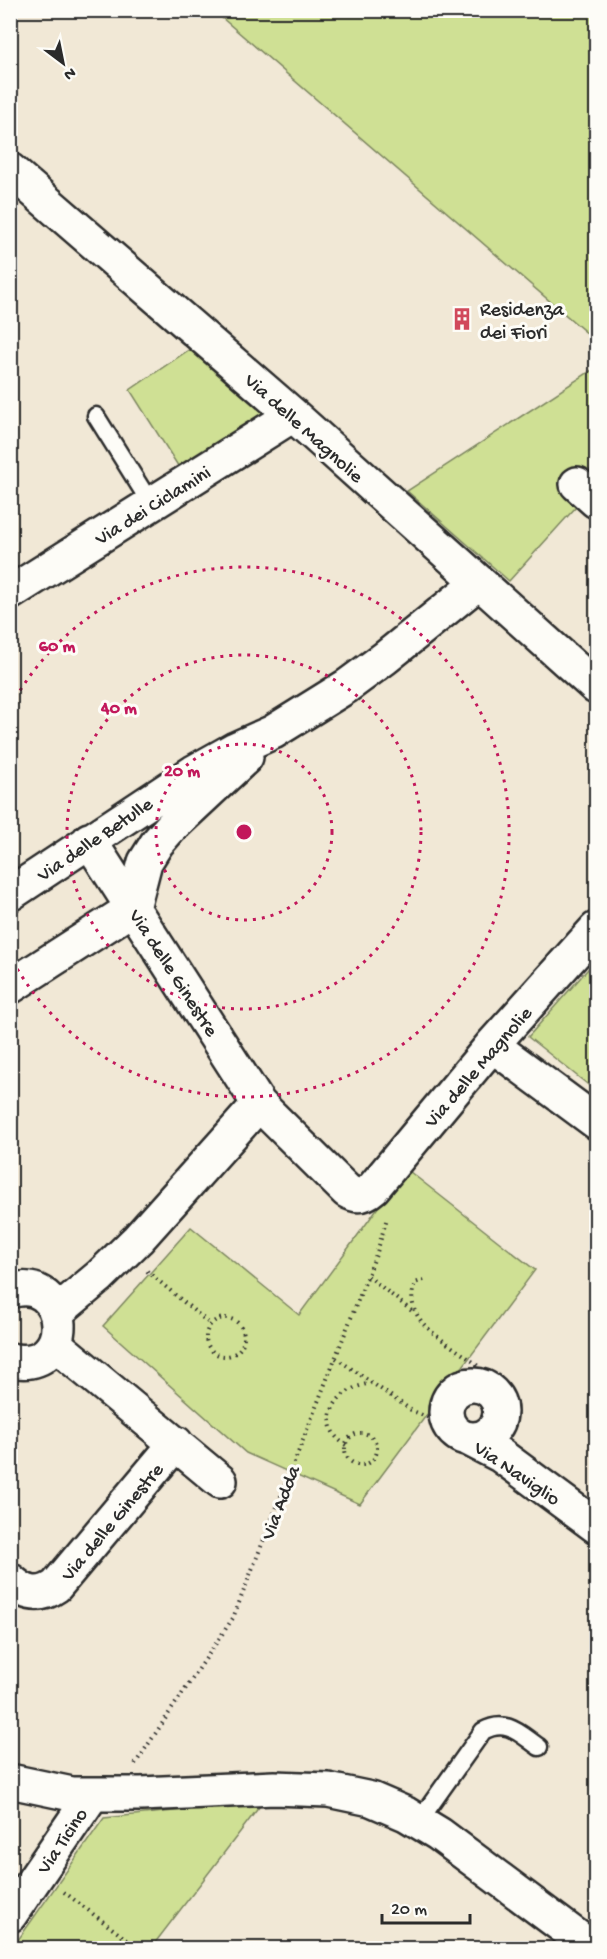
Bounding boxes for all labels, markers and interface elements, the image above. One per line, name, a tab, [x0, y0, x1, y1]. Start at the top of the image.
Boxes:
north arrow	[33, 33, 93, 93]
text: N	[59, 62, 79, 84]
place label: Residenza dei Fiori	[480, 300, 565, 346]
building icon: Residenza dei Fiori	[449, 306, 475, 332]
street label: Via delle Magnolie	[238, 369, 368, 490]
street label: Via dei Ciclamini	[91, 462, 216, 552]
text: 60 m	[39, 637, 75, 658]
text: 40 m	[100, 699, 137, 720]
text: 20 m	[164, 762, 200, 783]
street label: Via delle Betulle	[33, 793, 159, 889]
centre of rings	[234, 822, 254, 842]
street label: Via delle Ginestre	[122, 905, 222, 1042]
street label: Via delle Magnolie	[420, 1003, 539, 1134]
street label: Via Naviglio	[468, 1437, 564, 1512]
street label: Via delle Ginestre	[57, 1459, 170, 1588]
street label: Via Adda	[257, 1462, 307, 1545]
street label: Via Ticino	[33, 1805, 94, 1880]
scale bar	[382, 1887, 470, 1925]
text: 20 m	[391, 1900, 427, 1921]

